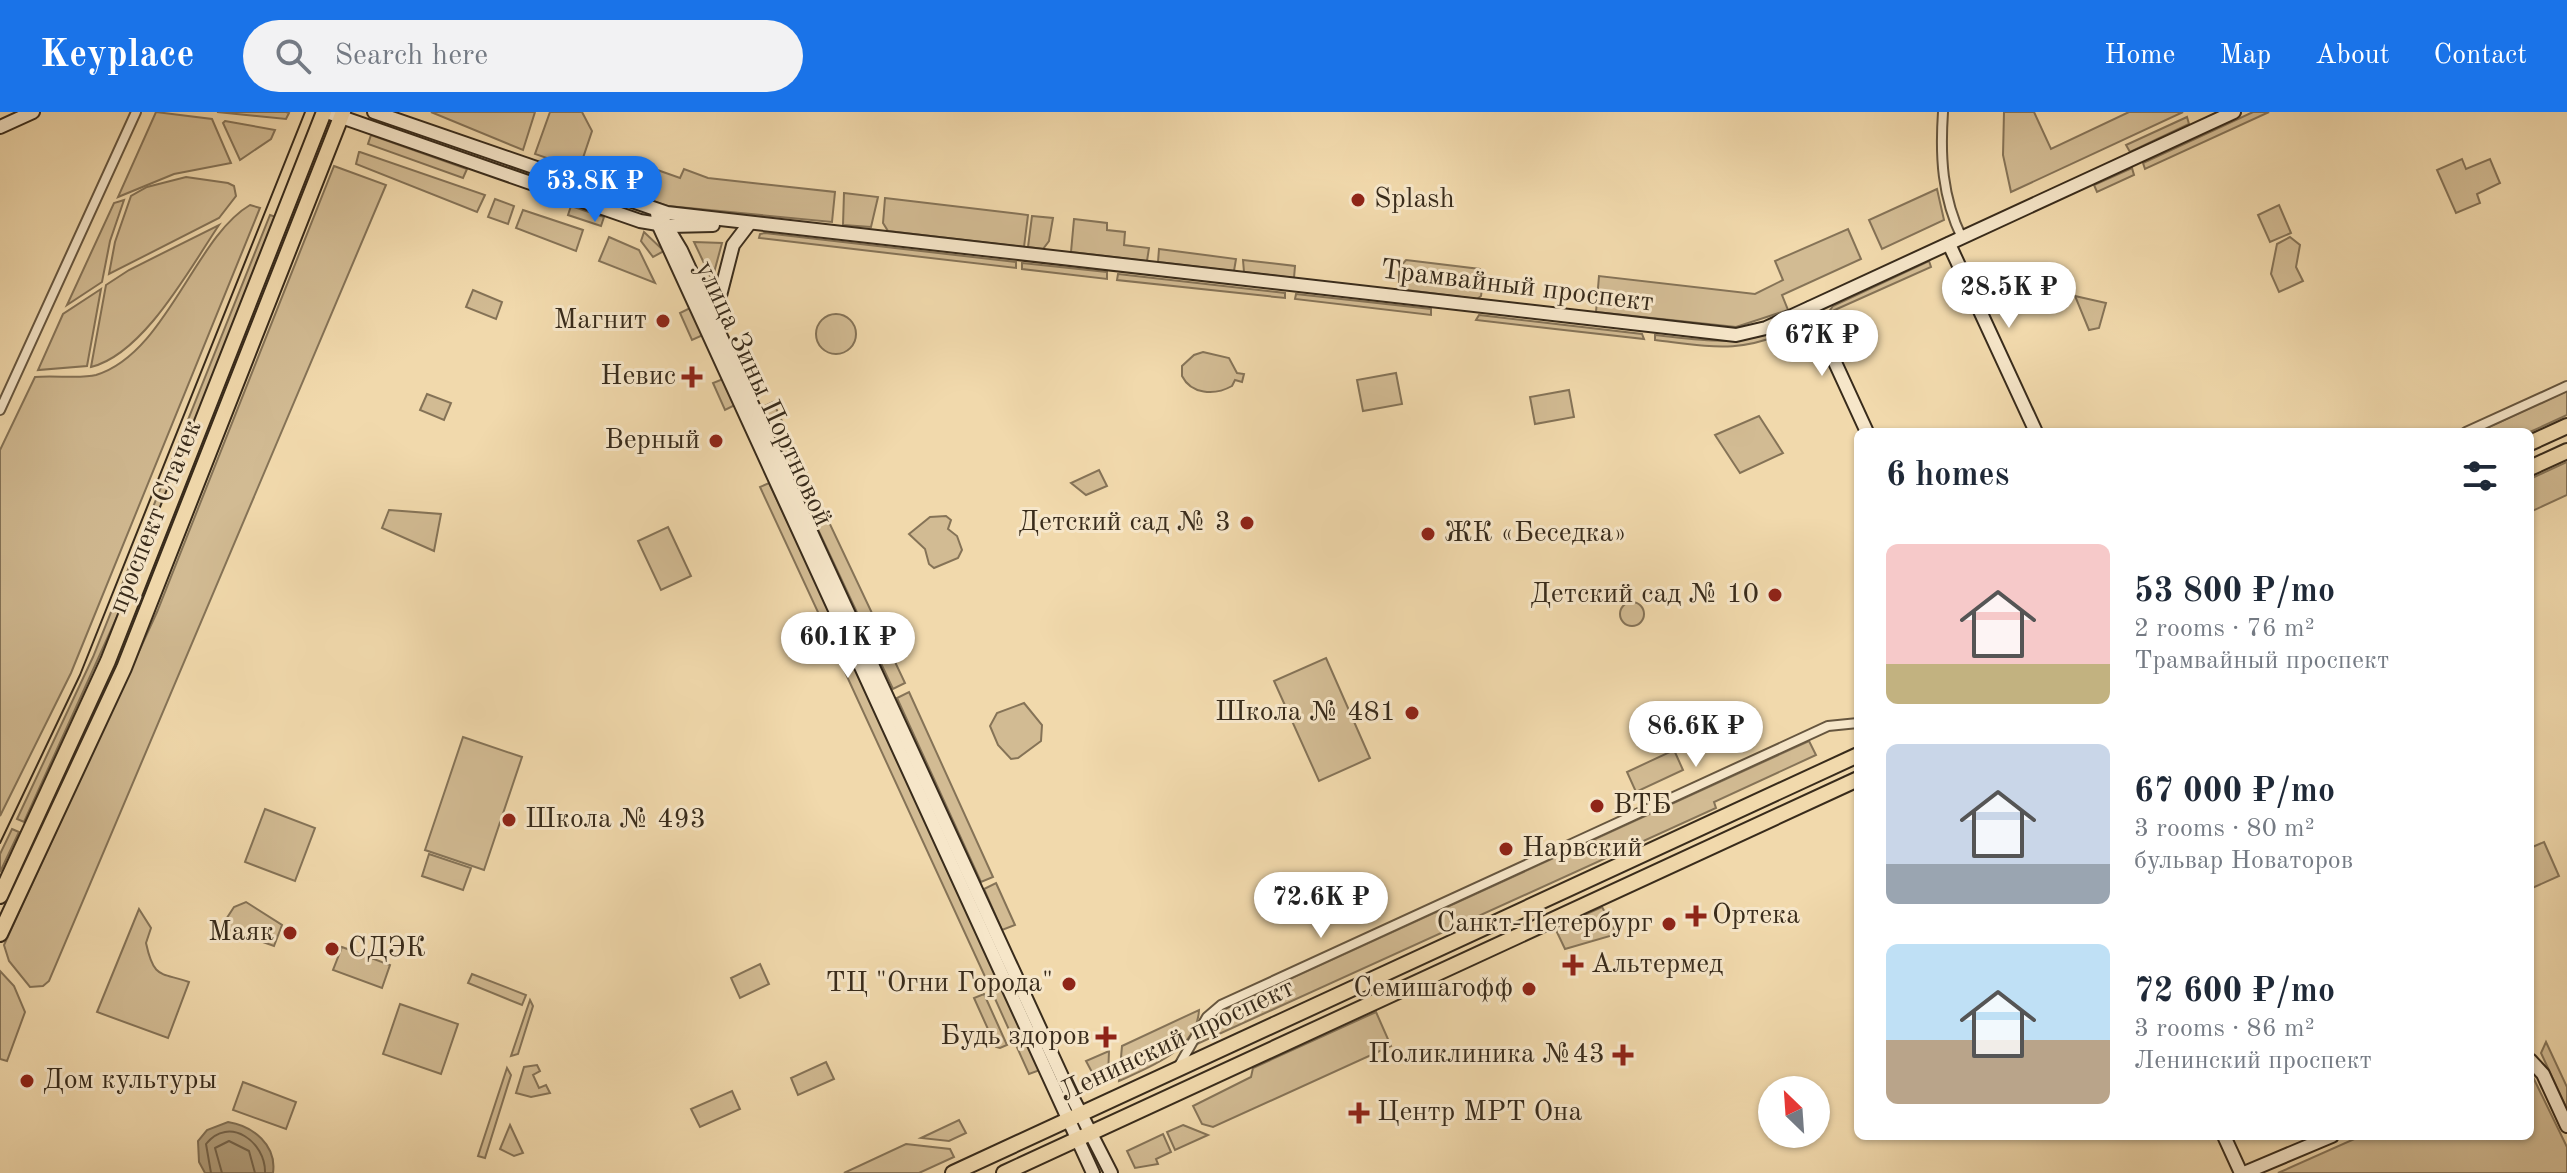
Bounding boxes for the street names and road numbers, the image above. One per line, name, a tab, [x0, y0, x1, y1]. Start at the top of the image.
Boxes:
street label: Трамвайный проспект	[1379, 256, 1655, 318]
street label: улица Зины Портновой	[689, 257, 837, 531]
street label: проспект Стачек	[104, 416, 208, 618]
street label: Ленинский проспект	[1055, 974, 1299, 1108]

